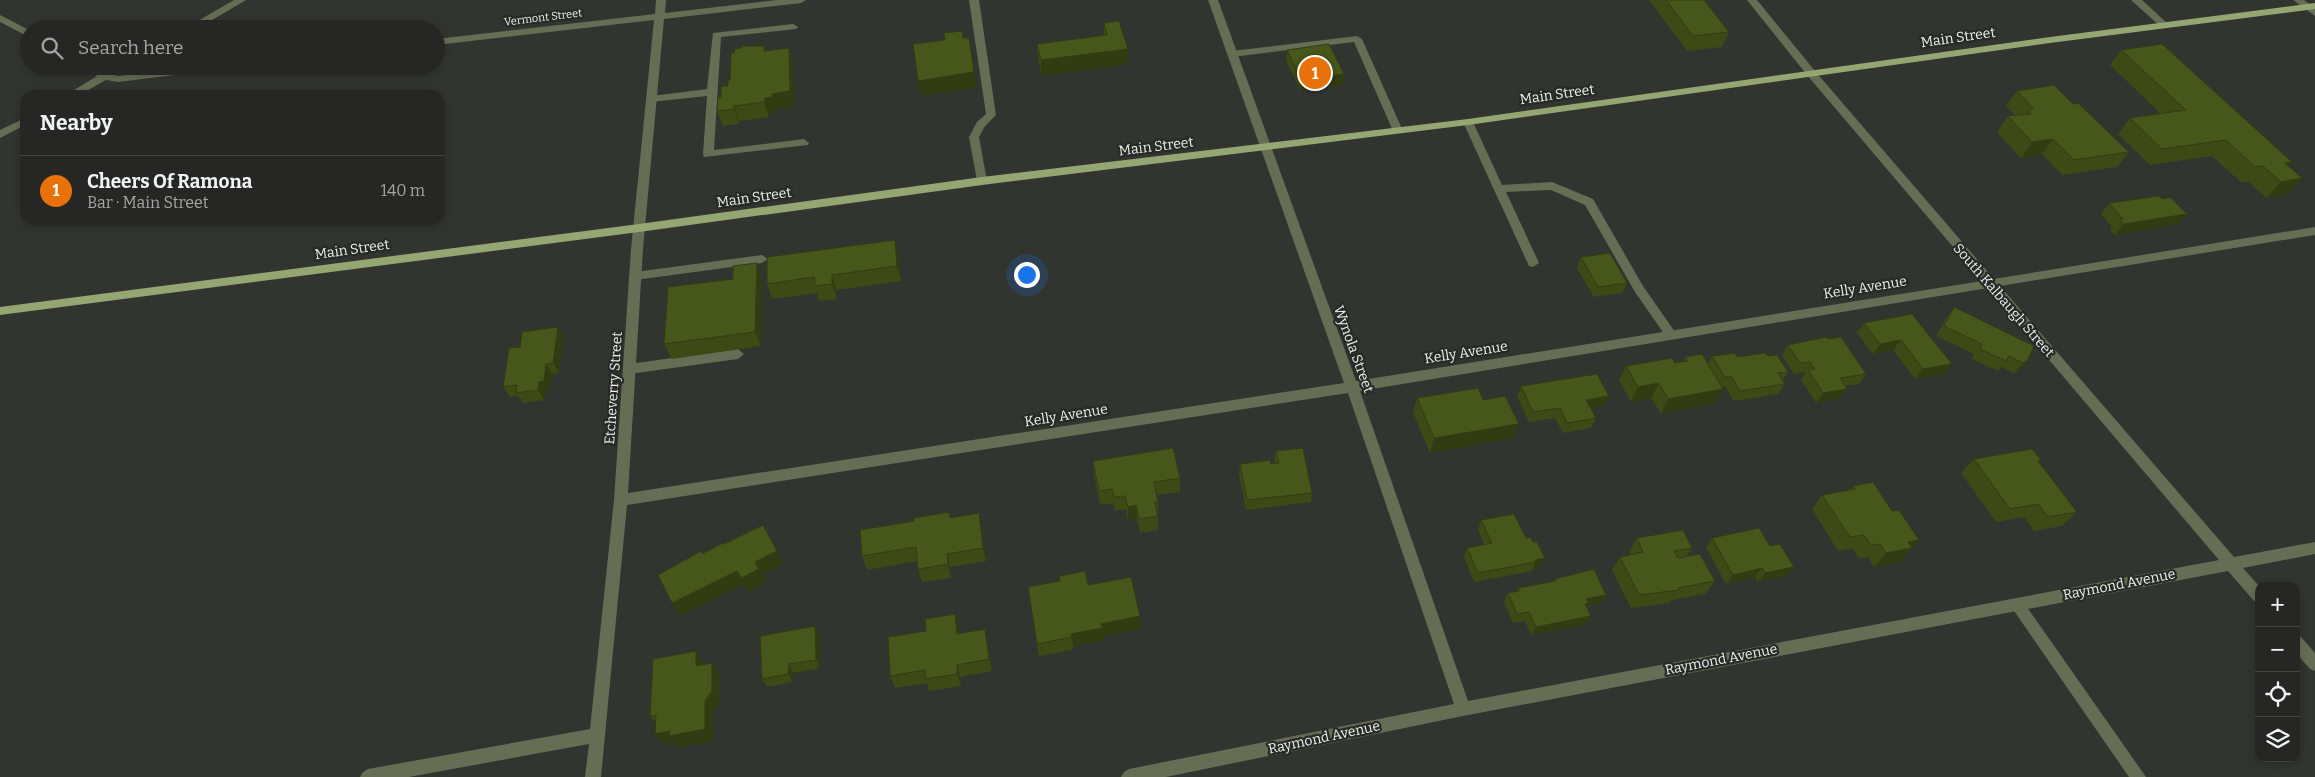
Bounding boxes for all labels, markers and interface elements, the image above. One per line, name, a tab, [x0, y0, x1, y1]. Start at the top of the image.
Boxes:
street label: Vermont Street	[503, 6, 583, 29]
search box	[20, 20, 445, 75]
street label: Main Street	[1920, 24, 1997, 51]
icon: search	[38, 34, 66, 62]
text: Search here	[78, 36, 183, 59]
pin: 1	[1299, 54, 1331, 92]
street label: Main Street	[1519, 81, 1596, 108]
text: Nearby	[40, 110, 113, 136]
street label: Main Street	[1118, 133, 1194, 160]
text: Cheers Of Ramona	[87, 170, 252, 193]
text: 1	[53, 181, 59, 200]
text: 140 m	[380, 181, 425, 200]
street label: Main Street	[716, 184, 793, 211]
text: Bar · Main Street	[87, 193, 209, 212]
street label: Main Street	[314, 236, 391, 263]
street label: South Kalbaugh Street	[1949, 240, 2058, 361]
your location	[1014, 262, 1040, 288]
street label: Kelly Avenue	[1822, 273, 1908, 302]
street label: Wynola Street	[1330, 303, 1377, 395]
street label: Etcheverry Street	[601, 331, 626, 445]
street label: Kelly Avenue	[1423, 338, 1509, 367]
street label: Kelly Avenue	[1023, 401, 1109, 430]
street label: Raymond Avenue	[2061, 565, 2177, 604]
map controls	[2255, 582, 2300, 762]
button: +	[2255, 582, 2300, 627]
button: −	[2255, 627, 2300, 672]
street label: Raymond Avenue	[1663, 640, 1779, 679]
button: locate	[2255, 672, 2300, 717]
street label: Raymond Avenue	[1267, 717, 1382, 758]
button: layers	[2255, 717, 2300, 762]

